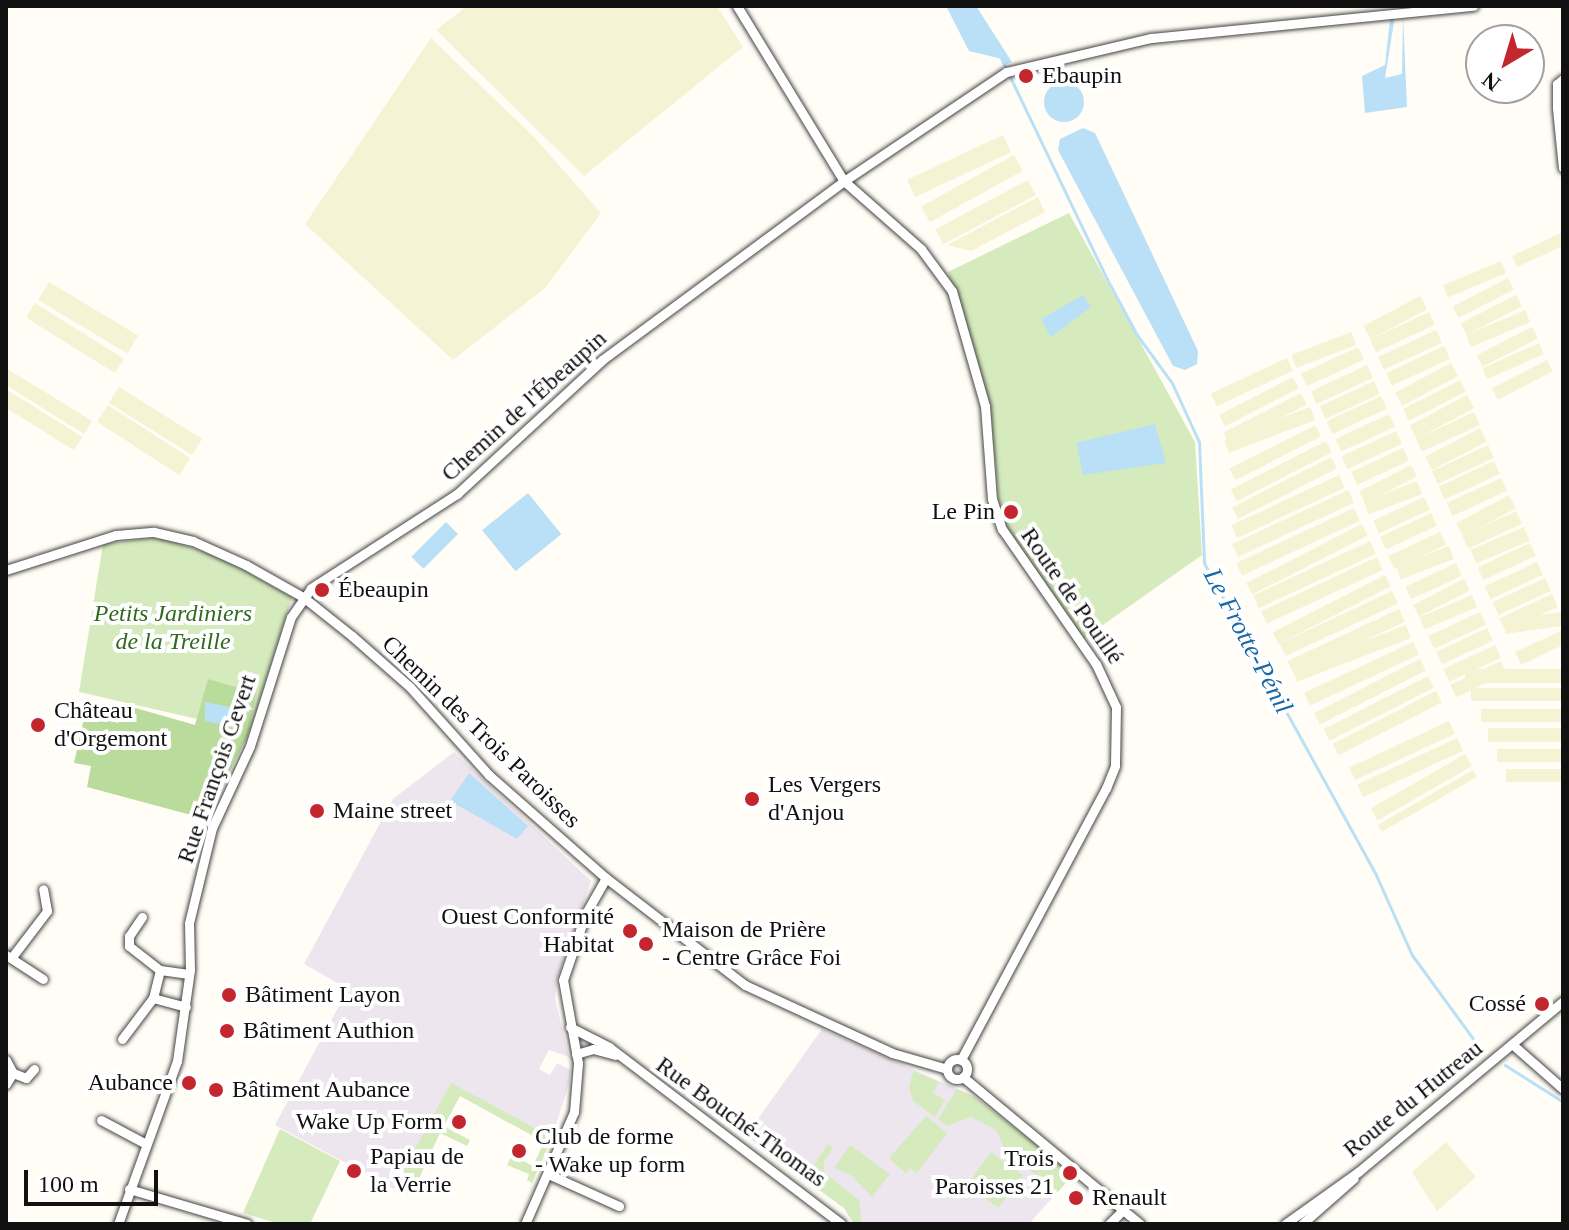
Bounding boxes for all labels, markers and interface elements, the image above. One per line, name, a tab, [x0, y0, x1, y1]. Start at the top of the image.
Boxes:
north arrow	[1465, 24, 1545, 104]
place label: Ebaupin	[1042, 62, 1122, 90]
marker: Ebaupin	[1017, 67, 1035, 85]
text: N	[1477, 67, 1505, 96]
street label: Chemin de l'Ébeaupin	[435, 324, 613, 488]
place label: Le Pin	[932, 498, 995, 526]
marker: Le Pin	[1002, 503, 1020, 521]
street label: Route de Pouillé	[1014, 522, 1130, 670]
water label: Le Frotte-Pénil	[1197, 563, 1299, 719]
place label: Ébeaupin	[338, 576, 429, 604]
marker: Ébeaupin	[313, 581, 331, 599]
park label: Petits Jardiniers de la Treille	[94, 600, 252, 656]
street label: Chemin des Trois Paroisses	[376, 630, 586, 834]
street label: Rue François Cevert	[171, 671, 263, 867]
place label: Château d'Orgemont	[54, 697, 167, 753]
marker: Château d'Orgemont	[29, 716, 47, 734]
place label: Les Vergers d'Anjou	[768, 771, 882, 827]
marker: Les Vergers d'Anjou	[743, 790, 761, 808]
place label: Maine street	[333, 797, 452, 825]
marker: Maine street	[308, 802, 326, 820]
place label: Ouest Conformité Habitat	[441, 903, 614, 959]
place label: Maison de Prière - Centre Grâce Foi	[662, 916, 841, 972]
marker: Ouest Conformité Habitat	[621, 922, 639, 940]
marker: Maison de Prière - Centre Grâce Foi	[637, 935, 655, 953]
place label: Bâtiment Layon	[245, 981, 400, 1009]
marker: Bâtiment Layon	[220, 986, 238, 1004]
place label: Cossé	[1469, 990, 1526, 1018]
marker: Cossé	[1533, 995, 1551, 1013]
place label: Bâtiment Authion	[243, 1017, 416, 1045]
marker: Bâtiment Authion	[218, 1022, 236, 1040]
street label: Route du Hutreau	[1338, 1034, 1488, 1164]
street label: Rue Bouché-Thomas	[650, 1051, 832, 1193]
place label: Aubance	[88, 1069, 173, 1097]
marker: Aubance	[180, 1074, 198, 1092]
place label: Bâtiment Aubance	[232, 1076, 411, 1104]
marker: Bâtiment Aubance	[207, 1081, 225, 1099]
place label: Wake Up Form	[296, 1108, 443, 1136]
marker: Wake Up Form	[450, 1113, 468, 1131]
place label: Club de forme - Wake up form	[535, 1123, 686, 1179]
marker: Club de forme - Wake up form	[510, 1142, 528, 1160]
place label: Papiau de la Verrie	[370, 1143, 464, 1199]
place label: Trois Paroisses 21	[935, 1145, 1054, 1201]
scale bar	[28, 1154, 162, 1204]
marker: Papiau de la Verrie	[345, 1162, 363, 1180]
marker: Trois Paroisses 21	[1061, 1164, 1079, 1182]
text: 100 m	[38, 1171, 99, 1197]
place label: Renault	[1092, 1184, 1167, 1212]
marker: Renault	[1067, 1189, 1085, 1207]

